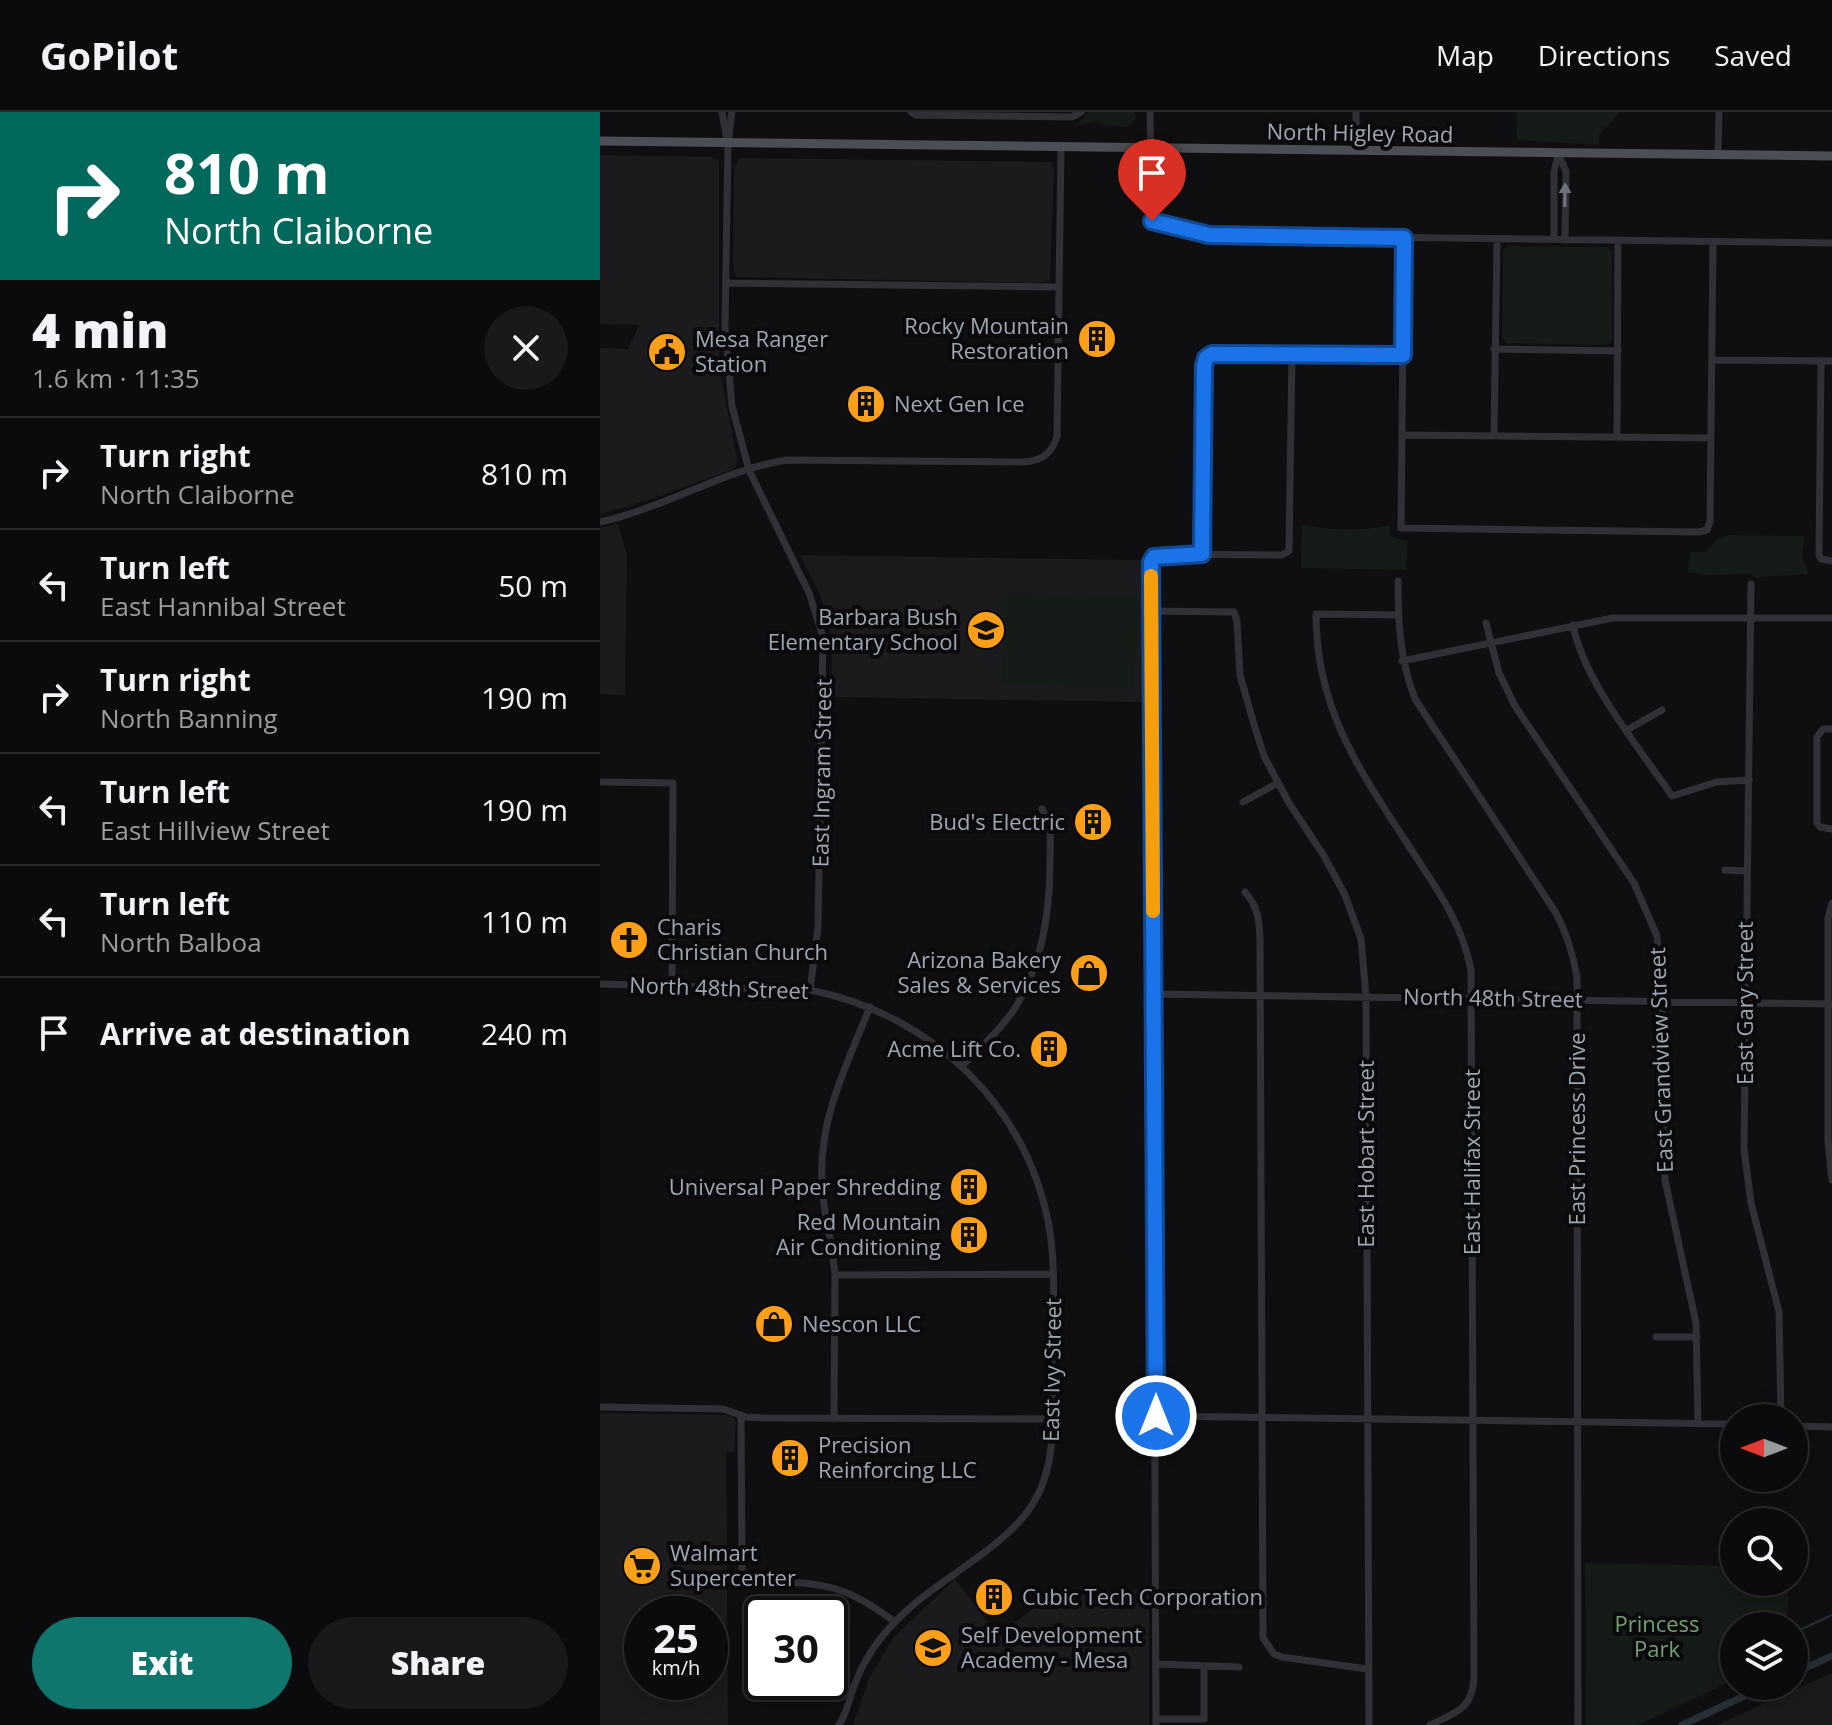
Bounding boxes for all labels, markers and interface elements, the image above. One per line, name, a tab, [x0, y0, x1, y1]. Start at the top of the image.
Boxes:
text: GoPilot	[40, 29, 178, 81]
text: Map	[1436, 36, 1494, 74]
text: Directions	[1538, 36, 1670, 74]
text: Saved	[1714, 36, 1792, 74]
street label: North Higley Road	[1266, 115, 1454, 149]
text: 810 m	[164, 134, 330, 210]
pin	[1118, 139, 1186, 221]
icon: right	[32, 144, 136, 248]
icon: arrive	[1130, 151, 1174, 195]
one-way arrow	[1559, 182, 1571, 207]
text: North Claiborne	[164, 206, 433, 255]
text: 4 min	[32, 297, 168, 362]
button: close	[484, 306, 568, 390]
place label: Rocky Mountain Restoration	[904, 310, 1069, 365]
building icon: Rocky Mountain Restoration	[1076, 318, 1118, 360]
place label: Mesa Ranger Station	[695, 323, 828, 378]
public building icon: Mesa Ranger Station	[646, 331, 688, 373]
text: 1.6 km · 11:35	[32, 360, 200, 396]
building icon: Next Gen Ice	[845, 383, 887, 425]
place label: Next Gen Ice	[894, 388, 1025, 418]
text: Turn right	[100, 435, 251, 476]
icon: right	[32, 451, 76, 495]
text: 810 m	[481, 453, 568, 494]
text: North Claiborne	[100, 476, 294, 512]
text: Turn left	[100, 547, 230, 588]
icon: left	[32, 563, 76, 607]
text: 50 m	[498, 565, 568, 606]
text: East Hannibal Street	[100, 588, 346, 624]
place label: Barbara Bush Elementary School	[768, 601, 958, 656]
school or university icon: Barbara Bush Elementary School	[965, 609, 1007, 651]
text: Turn right	[100, 659, 251, 700]
icon: right	[32, 675, 76, 719]
text: 190 m	[481, 677, 568, 718]
street label: East Ingram Street	[804, 678, 838, 868]
text: North Banning	[100, 700, 278, 736]
text: Turn left	[100, 771, 230, 812]
icon: left	[32, 787, 76, 831]
text: 190 m	[481, 789, 568, 830]
building icon: Bud's Electric	[1072, 801, 1114, 843]
place label: Bud's Electric	[929, 806, 1065, 836]
text: East Hillview Street	[100, 812, 330, 848]
text: Turn left	[100, 883, 230, 924]
icon: left	[32, 899, 76, 943]
text: 110 m	[481, 901, 568, 942]
place label: Charis Christian Church	[657, 911, 828, 966]
church icon: Charis Christian Church	[608, 919, 650, 961]
street label: East Gary Street	[1729, 921, 1759, 1085]
text: North Balboa	[100, 924, 262, 960]
place label: Arizona Bakery Sales & Services	[898, 944, 1062, 999]
street label: East Grandview Street	[1641, 947, 1679, 1173]
shop icon: Arizona Bakery Sales & Services	[1068, 952, 1110, 994]
street label: North 48th Street	[629, 969, 809, 1005]
street label: North 48th Street	[1403, 980, 1583, 1014]
icon: arrive	[32, 1011, 76, 1055]
text: Arrive at destination	[100, 1013, 411, 1054]
text: 240 m	[481, 1013, 568, 1054]
building icon: Acme Lift Co.	[1028, 1028, 1070, 1070]
street label: East Princess Drive	[1561, 1032, 1591, 1226]
place label: Acme Lift Co.	[887, 1033, 1021, 1063]
street label: East Hobart Street	[1350, 1060, 1380, 1248]
street label: East Halifax Street	[1456, 1069, 1486, 1255]
building icon: Universal Paper Shredding	[948, 1166, 990, 1208]
place label: Universal Paper Shredding	[669, 1171, 941, 1201]
place label: Red Mountain Air Conditioning	[776, 1206, 941, 1261]
building icon: Red Mountain Air Conditioning	[948, 1214, 990, 1256]
street label: East Ivy Street	[1035, 1298, 1067, 1442]
shop icon: Nescon LLC	[753, 1303, 795, 1345]
place label: Nescon LLC	[802, 1308, 921, 1338]
position arrow	[1114, 1374, 1198, 1458]
north arrow	[1720, 1404, 1808, 1492]
map controls	[1720, 1404, 1808, 1700]
place label: Precision Reinforcing LLC	[818, 1429, 977, 1484]
building icon: Precision Reinforcing LLC	[769, 1437, 811, 1479]
button: search	[1720, 1508, 1808, 1596]
place label: Walmart Supercenter	[670, 1537, 796, 1592]
supermarket icon: Walmart Supercenter	[621, 1545, 663, 1587]
building icon: Cubic Tech Corporation	[973, 1576, 1015, 1618]
place label: Cubic Tech Corporation	[1022, 1581, 1263, 1611]
speed limit sign: 30	[744, 1596, 848, 1700]
park label: Princess Park	[1614, 1608, 1700, 1663]
text: 25	[653, 1610, 699, 1665]
button: layers	[1720, 1612, 1808, 1700]
button: Exit	[32, 1617, 292, 1709]
button: Share	[308, 1617, 568, 1709]
place label: Self Development Academy - Mesa	[961, 1619, 1142, 1674]
school or university icon: Self Development Academy - Mesa	[912, 1627, 954, 1669]
text: km/h	[652, 1654, 700, 1681]

